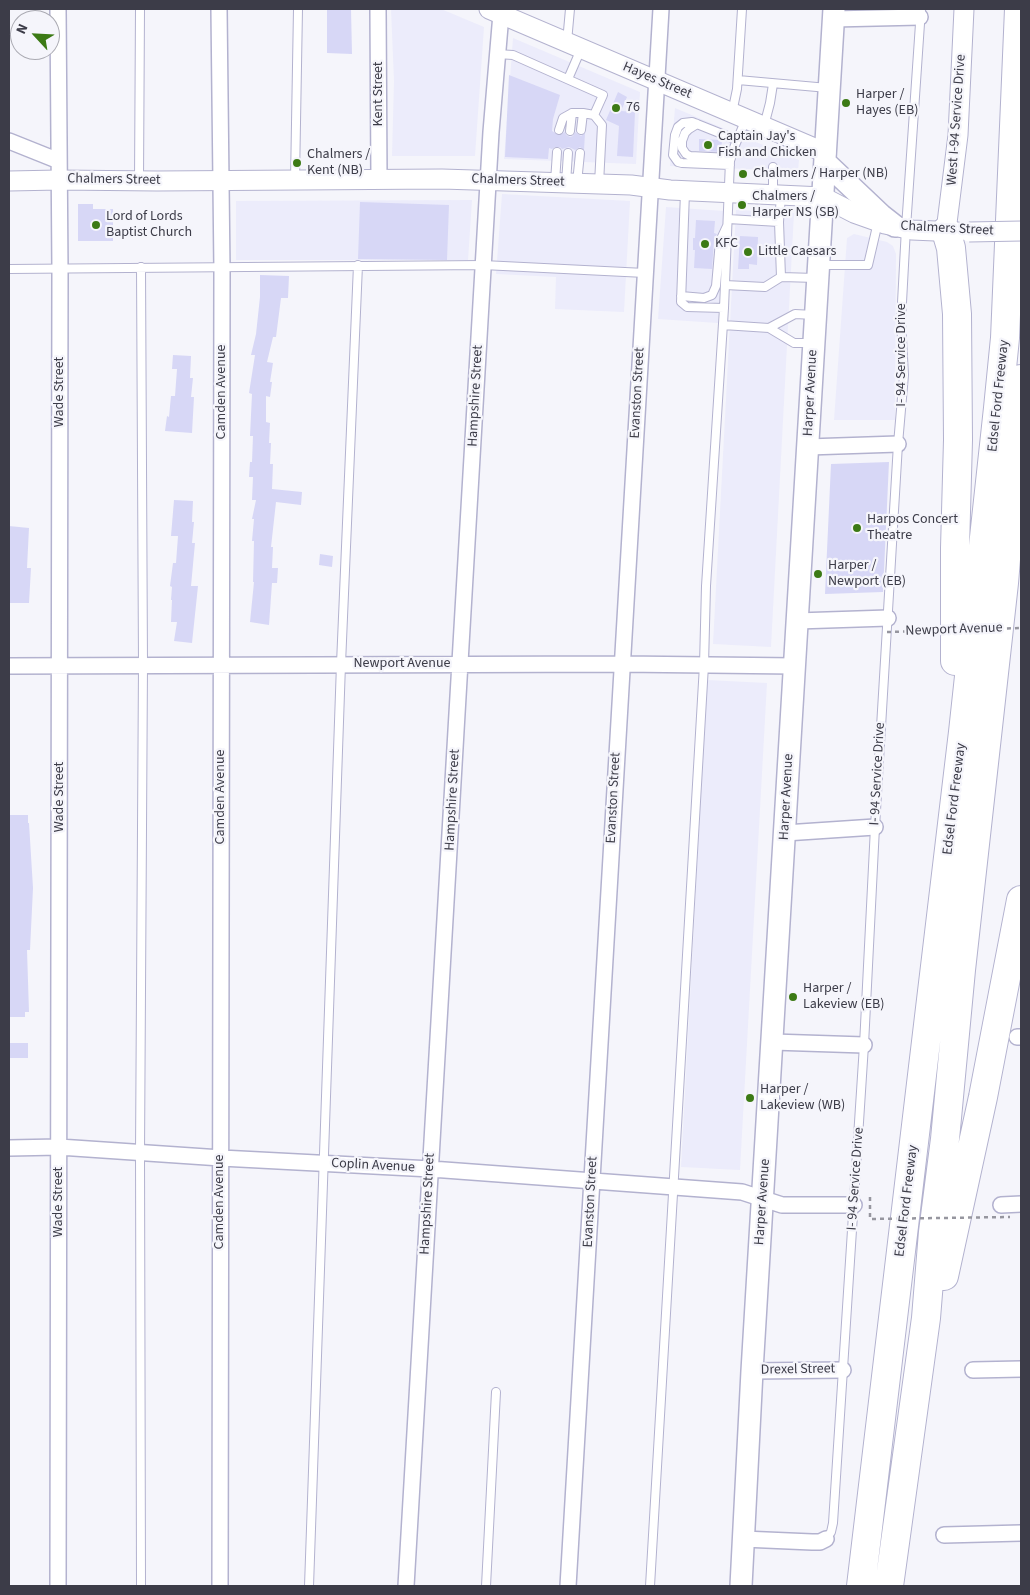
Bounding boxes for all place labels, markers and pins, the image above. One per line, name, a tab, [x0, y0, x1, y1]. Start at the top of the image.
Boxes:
place label: Harper / Hayes (EB)	[856, 87, 918, 120]
marker: Harper / Hayes (EB)	[840, 97, 852, 109]
place label: 76	[626, 100, 640, 116]
marker: 76	[610, 102, 622, 114]
place label: Captain Jay's Fish and Chicken	[718, 129, 817, 162]
marker: Captain Jay's Fish and Chicken	[702, 139, 714, 151]
place label: Chalmers / Kent (NB)	[307, 147, 370, 180]
marker: Chalmers / Kent (NB)	[291, 157, 303, 169]
place label: Chalmers / Harper (NB)	[753, 166, 888, 182]
marker: Chalmers / Harper (NB)	[737, 168, 749, 180]
place label: Chalmers / Harper NS (SB)	[752, 189, 839, 222]
marker: Chalmers / Harper NS (SB)	[736, 199, 748, 211]
place label: Lord of Lords Baptist Church	[106, 209, 192, 242]
marker: Lord of Lords Baptist Church	[90, 219, 102, 231]
place label: KFC	[715, 236, 738, 252]
marker: KFC	[699, 238, 711, 250]
place label: Little Caesars	[758, 244, 836, 260]
marker: Little Caesars	[742, 246, 754, 258]
place label: Harpos Concert Theatre	[867, 512, 958, 544]
marker: Harpos Concert Theatre	[851, 522, 863, 534]
place label: Harper / Newport (EB)	[828, 558, 906, 590]
marker: Harper / Newport (EB)	[812, 568, 824, 580]
place label: Harper / Lakeview (EB)	[803, 981, 885, 1014]
marker: Harper / Lakeview (EB)	[787, 991, 799, 1003]
place label: Harper / Lakeview (WB)	[760, 1082, 845, 1114]
marker: Harper / Lakeview (WB)	[744, 1092, 756, 1104]

